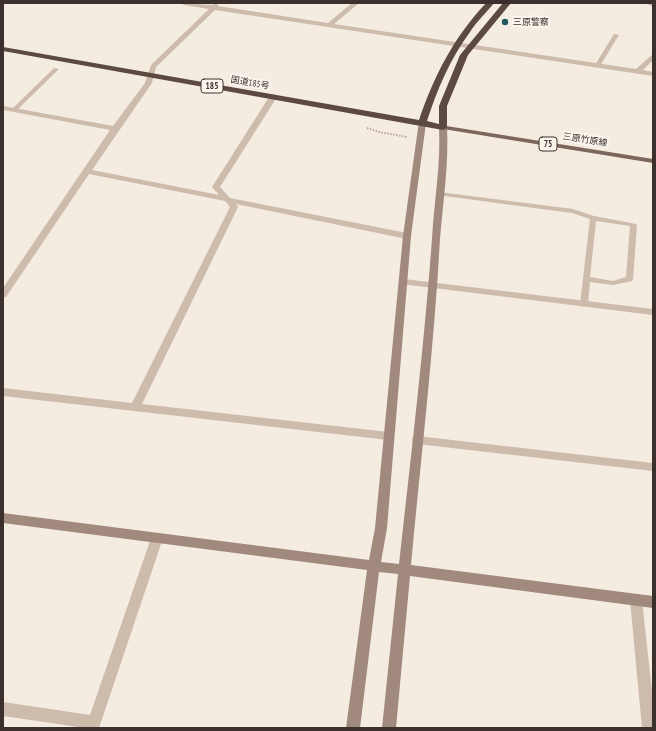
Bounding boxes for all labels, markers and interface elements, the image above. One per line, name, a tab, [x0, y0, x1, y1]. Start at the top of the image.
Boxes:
marker: 三原警察	[500, 17, 510, 27]
place label: 三原警察	[513, 17, 549, 27]
street label: 国道185号	[230, 74, 270, 92]
road number: 185	[201, 79, 223, 93]
street label: 三原竹原線	[562, 131, 608, 149]
road number: 75	[539, 137, 557, 151]

